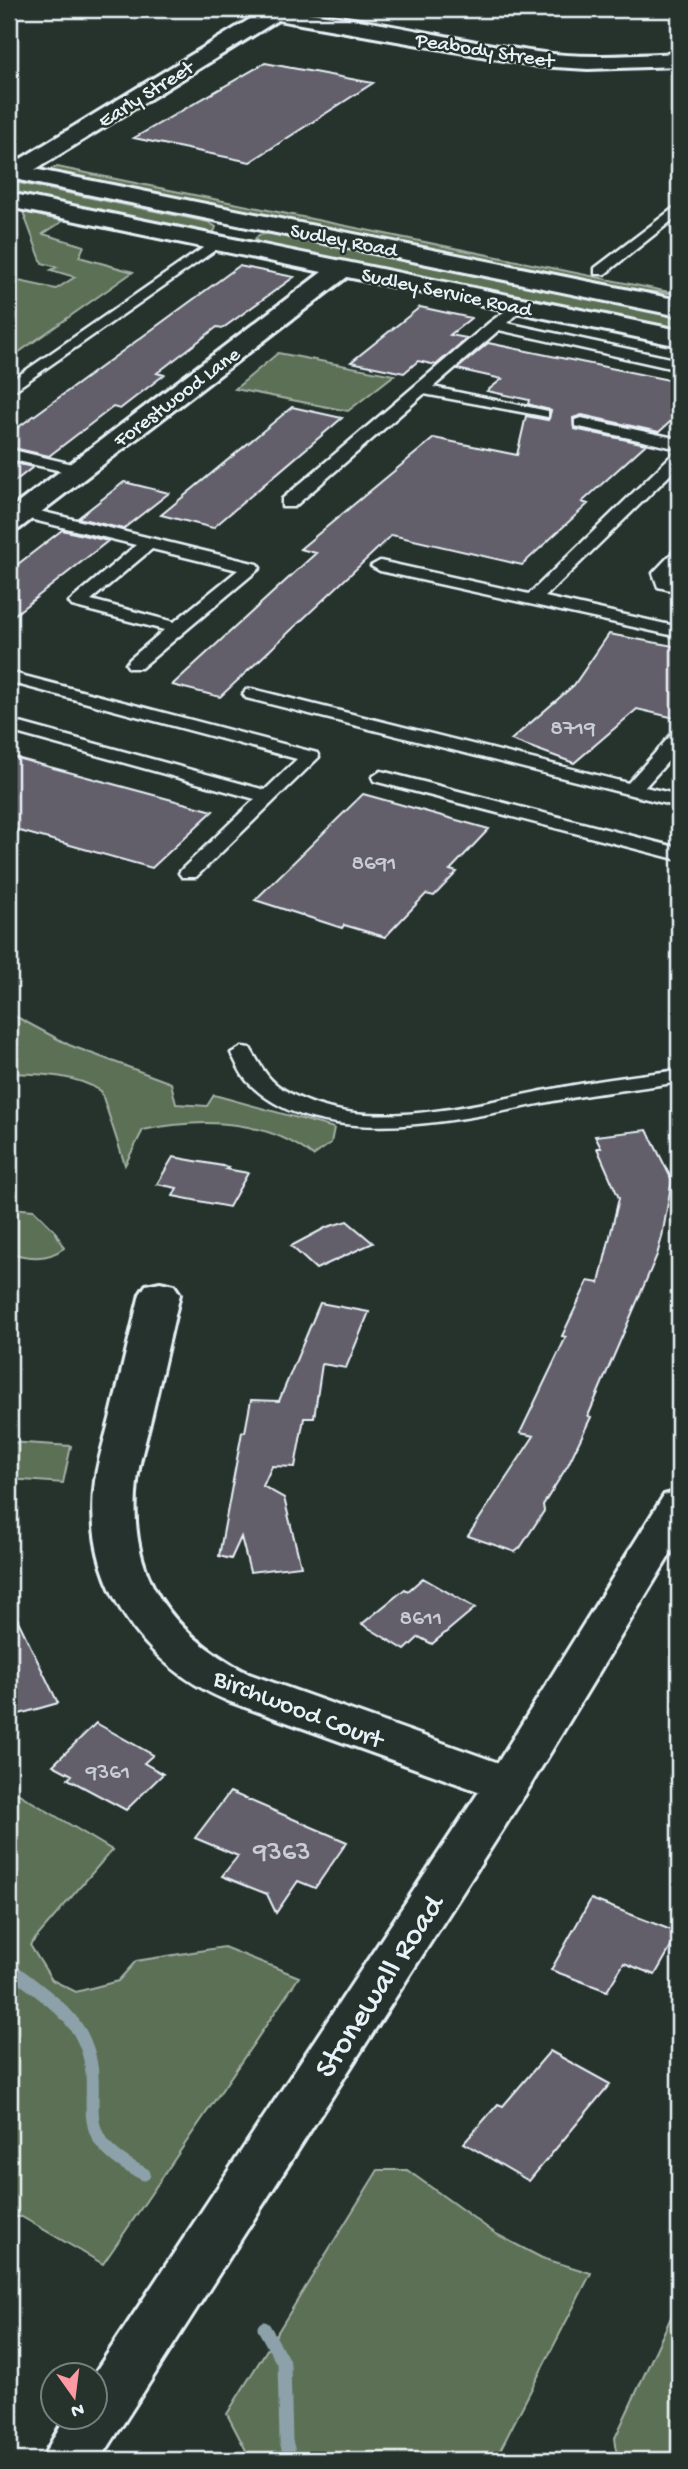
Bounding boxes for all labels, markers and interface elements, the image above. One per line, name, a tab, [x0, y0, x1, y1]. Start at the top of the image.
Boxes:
street label: Peabody Street	[413, 29, 558, 76]
street label: Early Street	[94, 55, 201, 135]
street label: Sudley Road	[288, 220, 401, 265]
street label: Sudley Service Road	[359, 264, 535, 325]
street label: Forestwood Lane	[109, 342, 247, 455]
house number: 8719	[550, 716, 596, 743]
house number: 8691	[351, 851, 397, 878]
house number: 8611	[400, 1606, 442, 1633]
street label: Birchwood Court	[207, 1664, 389, 1759]
house number: 9361	[85, 1760, 130, 1787]
house number: 9363	[252, 1837, 311, 1870]
street label: Stonewall Road	[308, 1887, 456, 2086]
north arrow	[38, 2360, 108, 2430]
text: N	[68, 2396, 86, 2422]

